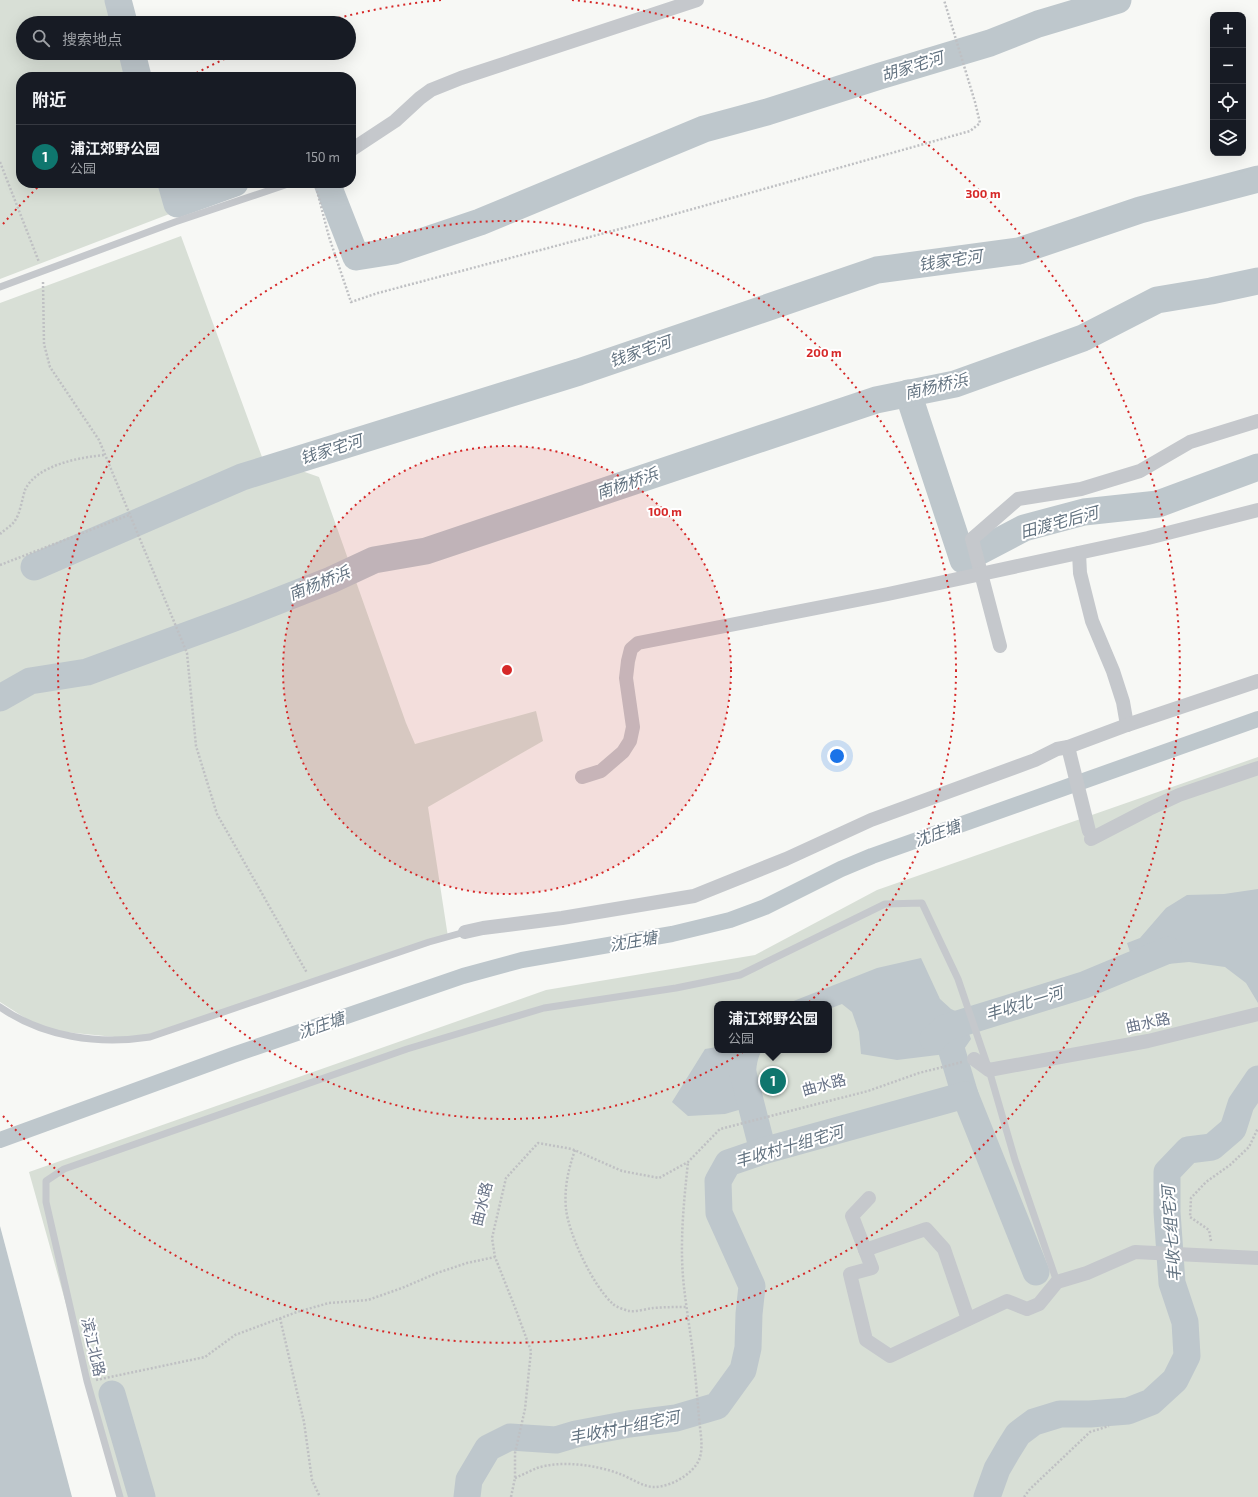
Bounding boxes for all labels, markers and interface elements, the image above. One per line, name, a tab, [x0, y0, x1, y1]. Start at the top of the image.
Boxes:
map controls	[1210, 12, 1246, 156]
button: +	[1210, 12, 1246, 48]
search box	[16, 16, 356, 60]
icon: search	[30, 27, 52, 49]
text: 搜索地点	[62, 30, 122, 48]
water label: 胡家宅河	[878, 46, 948, 84]
button: −	[1210, 48, 1246, 84]
button: locate	[1210, 84, 1246, 120]
text: 附近	[32, 89, 66, 109]
button: layers	[1210, 120, 1246, 156]
text: 浦江郊野公园	[70, 139, 160, 157]
text: 1	[42, 149, 48, 165]
text: 150 m	[306, 149, 340, 165]
text: 公园	[70, 160, 96, 176]
text: 300 m	[965, 186, 1001, 200]
water label: 钱家宅河	[917, 245, 986, 273]
water label: 钱家宅河	[606, 330, 676, 370]
text: 200 m	[806, 345, 842, 359]
water label: 南杨桥浜	[903, 369, 971, 402]
water label: 钱家宅河	[297, 429, 367, 467]
water label: 南杨桥浜	[593, 462, 662, 502]
water label: 田渡宅后河	[1018, 501, 1103, 541]
text: 100 m	[648, 504, 682, 518]
water label: 南杨桥浜	[286, 561, 354, 603]
centre of rings	[500, 663, 514, 677]
your location	[827, 746, 847, 766]
water label: 沈庄塘	[911, 814, 965, 850]
water label: 沈庄塘	[608, 926, 661, 954]
water label: 丰收北一河	[983, 981, 1068, 1023]
popup	[714, 1001, 832, 1053]
water label: 沈庄塘	[295, 1007, 349, 1041]
text: 浦江郊野公园	[728, 1009, 818, 1027]
street label: 曲水路	[1124, 1009, 1172, 1036]
text: 公园	[728, 1030, 754, 1046]
pin: 1	[760, 1066, 786, 1096]
street label: 曲水路	[800, 1070, 848, 1099]
water label: 丰收村十组宅河	[732, 1120, 848, 1170]
street label: 曲水路	[467, 1180, 495, 1228]
water label: 丰收七组宅河	[1157, 1183, 1183, 1283]
street label: 滨江北路	[78, 1316, 109, 1378]
water label: 丰收村十组宅河	[567, 1406, 684, 1447]

